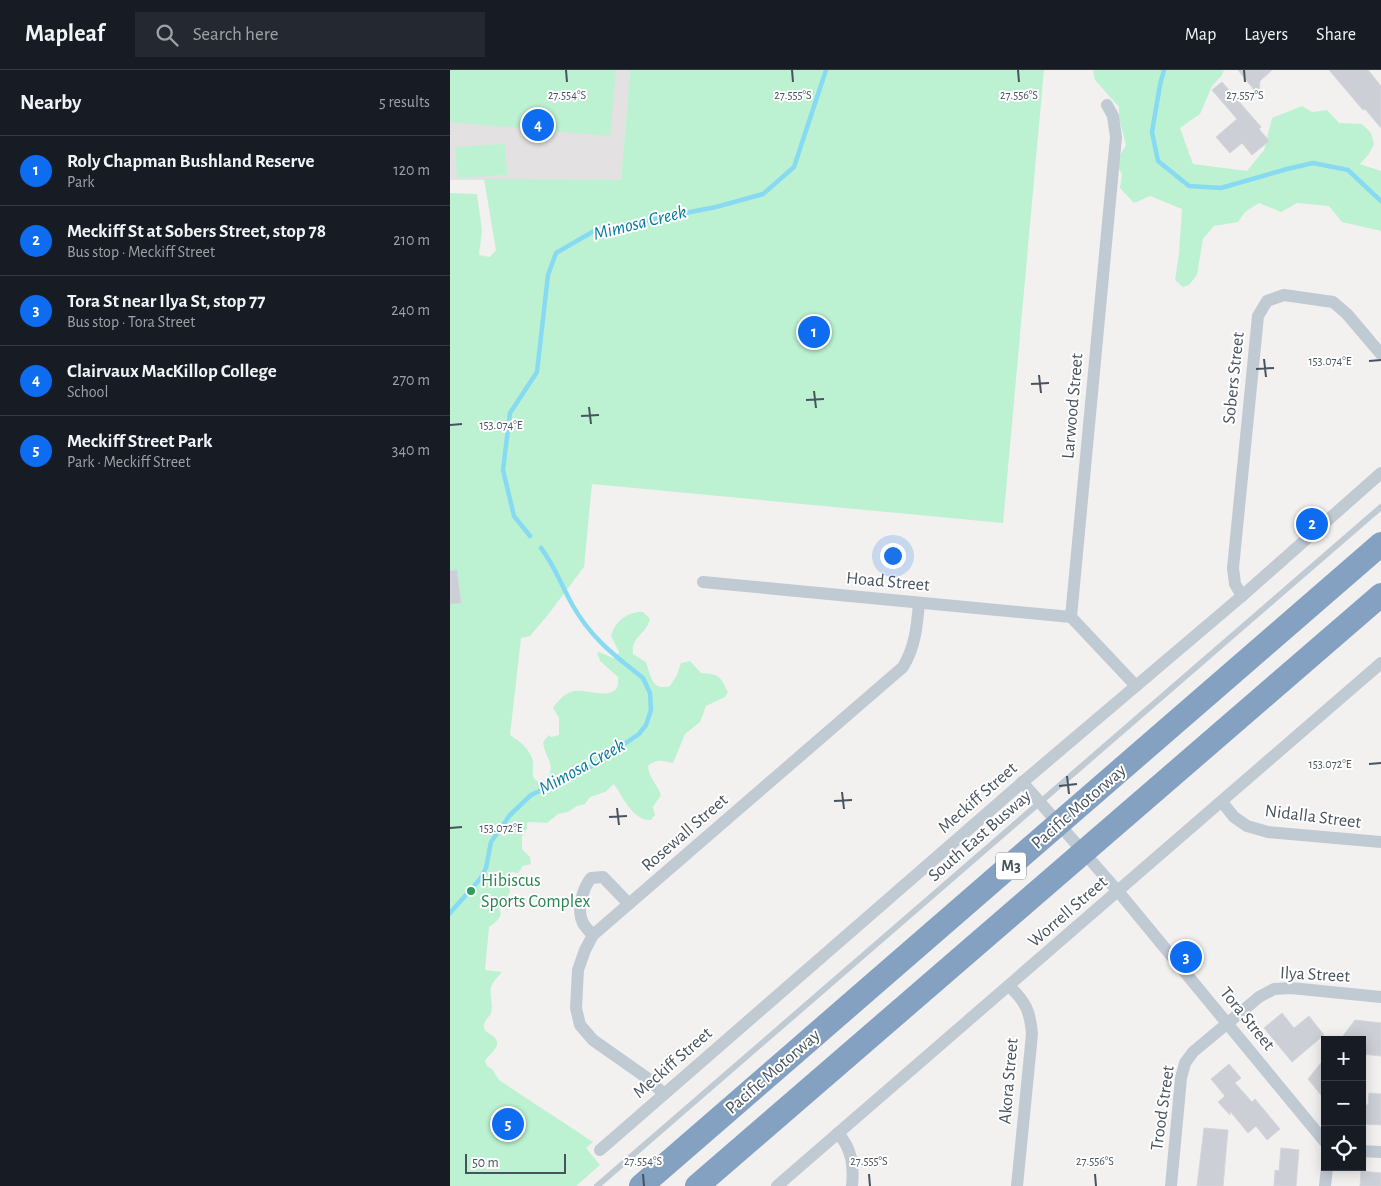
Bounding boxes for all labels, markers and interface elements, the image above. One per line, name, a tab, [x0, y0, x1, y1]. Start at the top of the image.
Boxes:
search box	[135, 12, 485, 57]
icon: search	[153, 21, 181, 49]
text: Mapleaf	[25, 22, 105, 46]
text: Search here	[193, 25, 279, 44]
text: Map	[1185, 26, 1216, 44]
text: Layers	[1244, 26, 1288, 44]
text: Share	[1316, 26, 1356, 44]
text: 27.554°S	[548, 89, 586, 101]
text: 27.555°S	[774, 89, 812, 101]
text: 27.556°S	[1000, 89, 1038, 101]
text: 27.557°S	[1226, 89, 1264, 101]
text: Nearby	[20, 92, 81, 113]
text: 5 results	[379, 94, 430, 110]
pin: 4	[522, 106, 554, 144]
text: Roly Chapman Bushland Reserve	[67, 152, 315, 171]
text: 1	[33, 162, 39, 178]
text: 120 m	[393, 162, 430, 178]
text: Park	[67, 174, 95, 190]
water label: Mimosa Creek	[591, 202, 689, 244]
text: Meckiff St at Sobers Street, stop 78	[67, 222, 326, 241]
text: 2	[32, 232, 40, 248]
text: 210 m	[393, 232, 430, 248]
text: Bus stop · Meckiff Street	[67, 244, 215, 260]
text: Tora St near Ilya St, stop 77	[67, 292, 265, 311]
text: 3	[33, 302, 39, 318]
text: 240 m	[391, 302, 430, 318]
pin: 1	[798, 313, 830, 351]
text: Bus stop · Tora Street	[67, 314, 195, 330]
street label: Sobers Street	[1220, 331, 1248, 425]
street label: Larwood Street	[1059, 352, 1087, 460]
text: 153.074°E	[1308, 355, 1352, 367]
text: Clairvaux MacKillop College	[67, 362, 277, 381]
text: 4	[32, 372, 40, 388]
text: 270 m	[392, 372, 430, 388]
text: School	[67, 384, 108, 400]
text: 153.074°E	[479, 419, 523, 431]
text: Meckiff Street Park	[67, 432, 212, 451]
text: 5	[33, 442, 39, 458]
text: 340 m	[392, 442, 430, 458]
text: Park · Meckiff Street	[67, 454, 191, 470]
pin: 2	[1296, 505, 1328, 543]
your location	[880, 543, 906, 569]
street label: Hoad Street	[845, 569, 931, 595]
water label: Mimosa Creek	[536, 735, 629, 798]
text: 153.072°E	[1309, 758, 1352, 770]
street label: Meckiff Street	[935, 759, 1021, 837]
street label: Pacific Motorway	[1028, 761, 1130, 853]
street label: South East Busway	[925, 787, 1035, 885]
street label: Rosewall Street	[639, 791, 732, 875]
street label: Nidalla Street	[1264, 802, 1362, 832]
text: 153.072°E	[480, 822, 523, 834]
road number: M3	[996, 852, 1026, 879]
place label: Hibiscus Sports Complex	[481, 872, 590, 911]
street label: Worrell Street	[1025, 873, 1111, 951]
marker: Hibiscus Sports Complex	[465, 885, 477, 897]
pin: 3	[1170, 938, 1202, 976]
street label: Ilya Street	[1279, 964, 1351, 986]
street label: Tora Street	[1216, 984, 1278, 1054]
street label: Meckiff Street	[630, 1024, 716, 1102]
street label: Pacific Motorway	[722, 1026, 824, 1118]
map controls	[1321, 1036, 1366, 1171]
button: +	[1321, 1036, 1366, 1081]
street label: Akora Street	[996, 1037, 1022, 1125]
street label: Trood Street	[1148, 1064, 1178, 1152]
button: −	[1321, 1081, 1366, 1126]
pin: 5	[492, 1105, 524, 1143]
button: locate	[1321, 1126, 1366, 1171]
scale bar	[465, 1151, 566, 1174]
text: 27.554°S	[624, 1155, 662, 1167]
text: 27.555°S	[850, 1155, 888, 1167]
text: 27.556°S	[1076, 1155, 1114, 1167]
text: 50 m	[472, 1156, 499, 1170]

